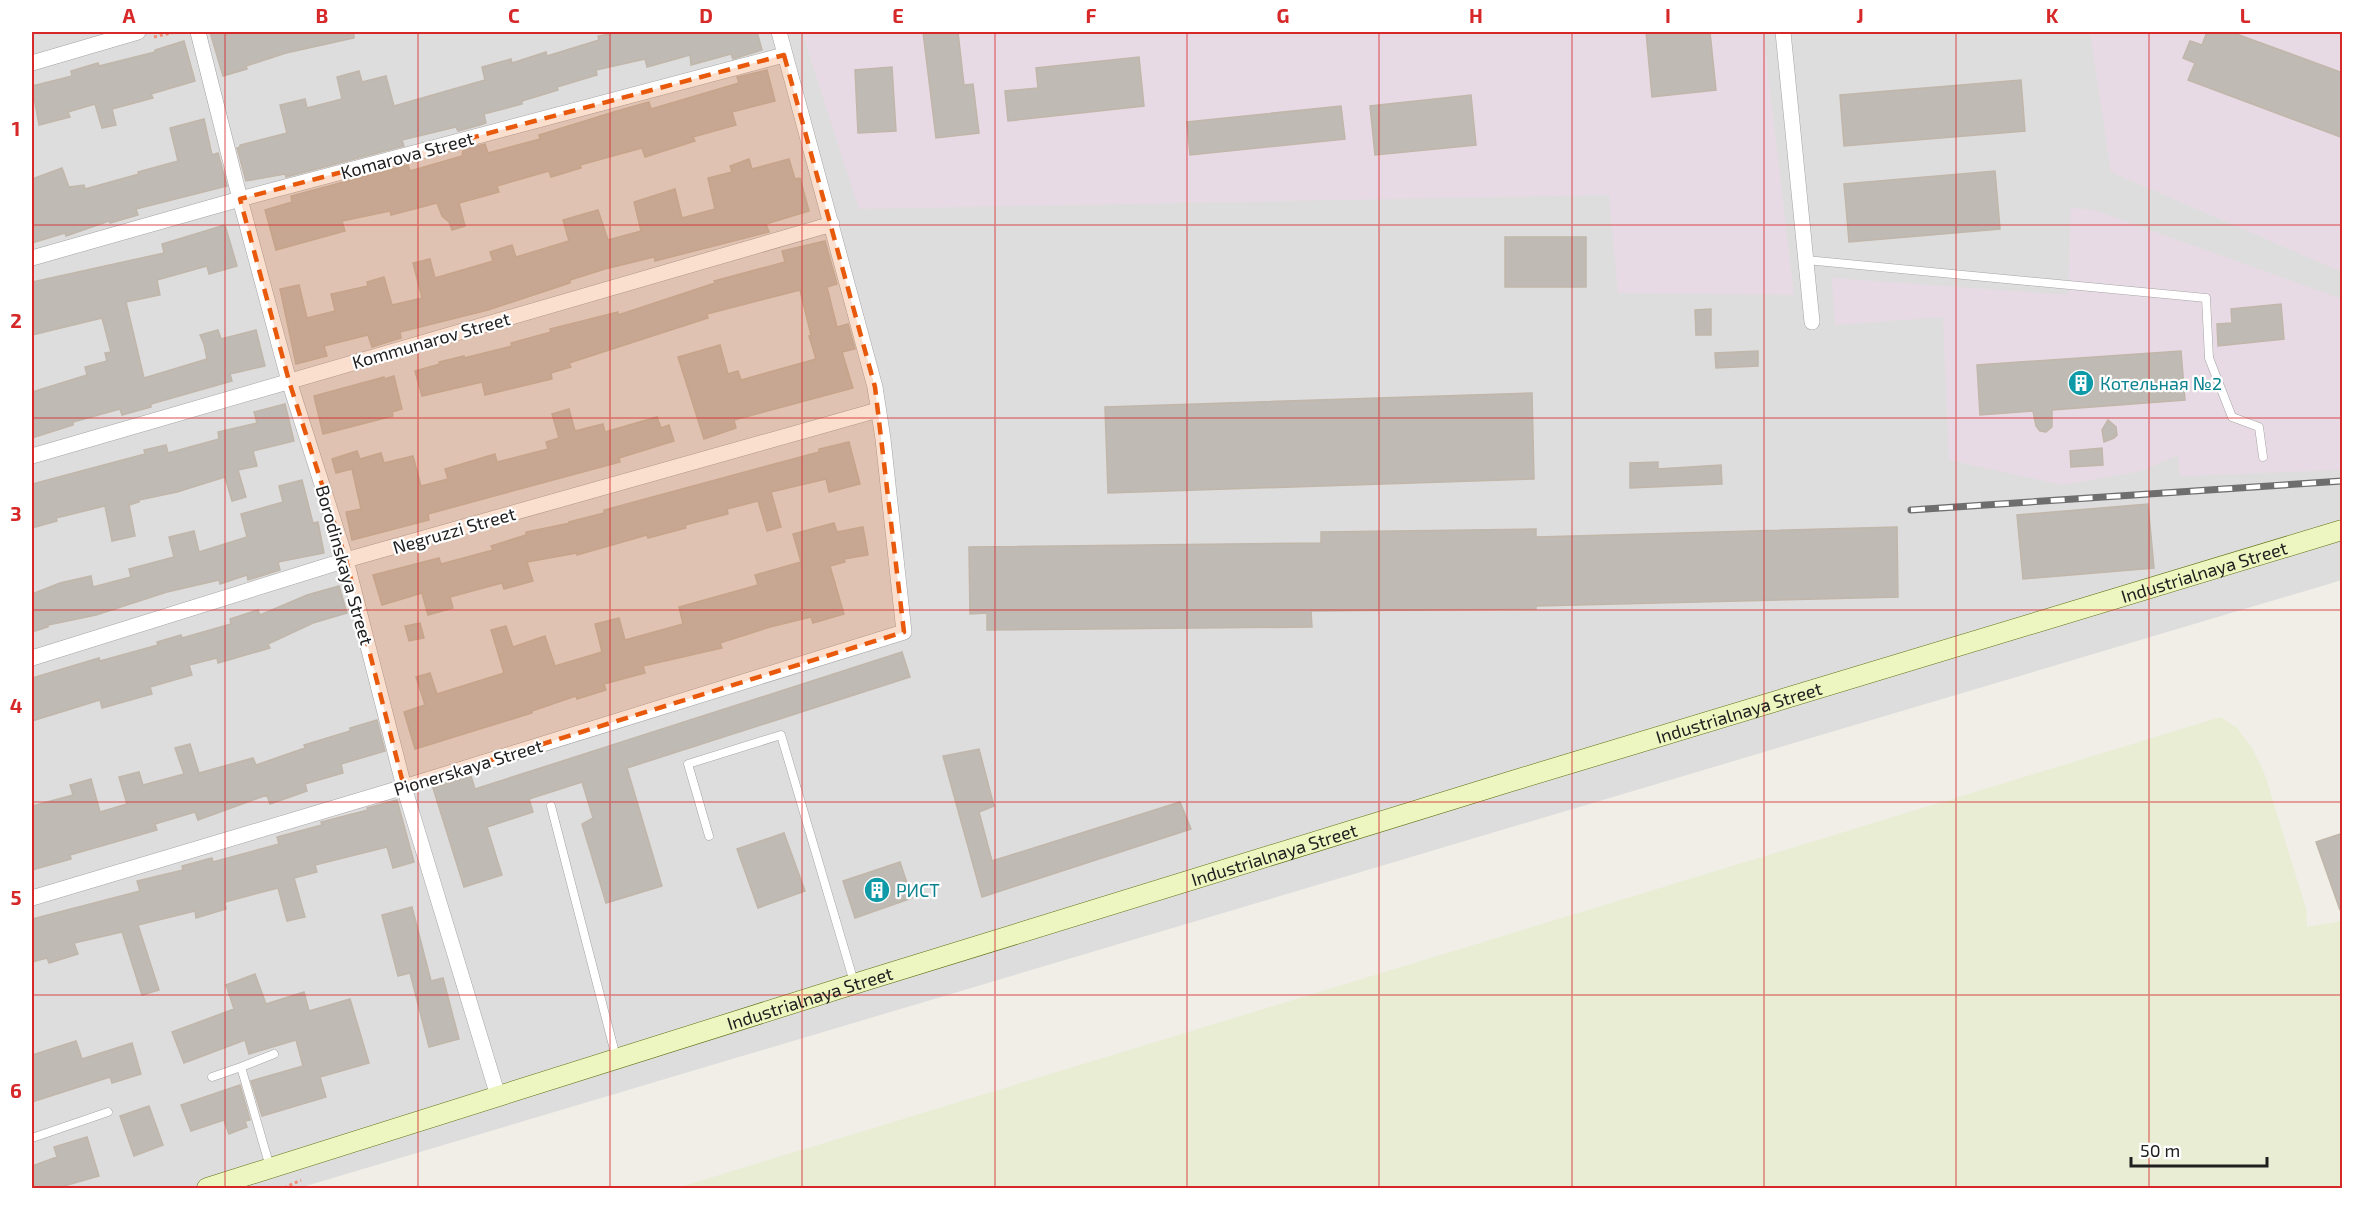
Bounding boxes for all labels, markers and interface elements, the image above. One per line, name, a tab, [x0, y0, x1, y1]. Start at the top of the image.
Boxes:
text: A	[122, 3, 136, 27]
text: B	[316, 3, 328, 27]
text: C	[508, 3, 520, 27]
text: D	[699, 3, 713, 27]
text: E	[892, 3, 904, 27]
text: F	[1085, 3, 1097, 27]
text: G	[1277, 3, 1289, 27]
text: H	[1469, 3, 1483, 27]
text: I	[1665, 3, 1671, 27]
text: J	[1856, 3, 1864, 27]
text: K	[2046, 3, 2059, 27]
text: L	[2240, 3, 2251, 27]
text: 1	[12, 116, 20, 140]
street label: Komarova Street	[338, 127, 476, 183]
street label: Kommunarov Street	[350, 307, 513, 373]
text: 2	[10, 308, 22, 332]
building icon: Котельная №2	[2066, 368, 2096, 398]
place label: Котельная №2	[2100, 372, 2222, 394]
street label: Borodinskaya Street	[312, 482, 378, 648]
text: 3	[10, 501, 22, 525]
street label: Negruzzi Street	[390, 502, 518, 558]
street label: Industrialnaya Street	[2118, 536, 2290, 607]
street label: Industrialnaya Street	[1653, 677, 1825, 748]
text: 4	[10, 693, 23, 717]
street label: Pionerskaya Street	[391, 734, 545, 800]
street label: Industrialnaya Street	[1188, 818, 1360, 890]
building icon: РИСТ	[862, 875, 892, 905]
place label: РИСТ	[896, 879, 940, 901]
text: 5	[10, 885, 22, 909]
street label: Industrialnaya Street	[724, 962, 895, 1034]
text: 6	[10, 1078, 22, 1102]
scale bar	[2131, 1130, 2268, 1168]
text: 50 m	[2140, 1139, 2180, 1161]

